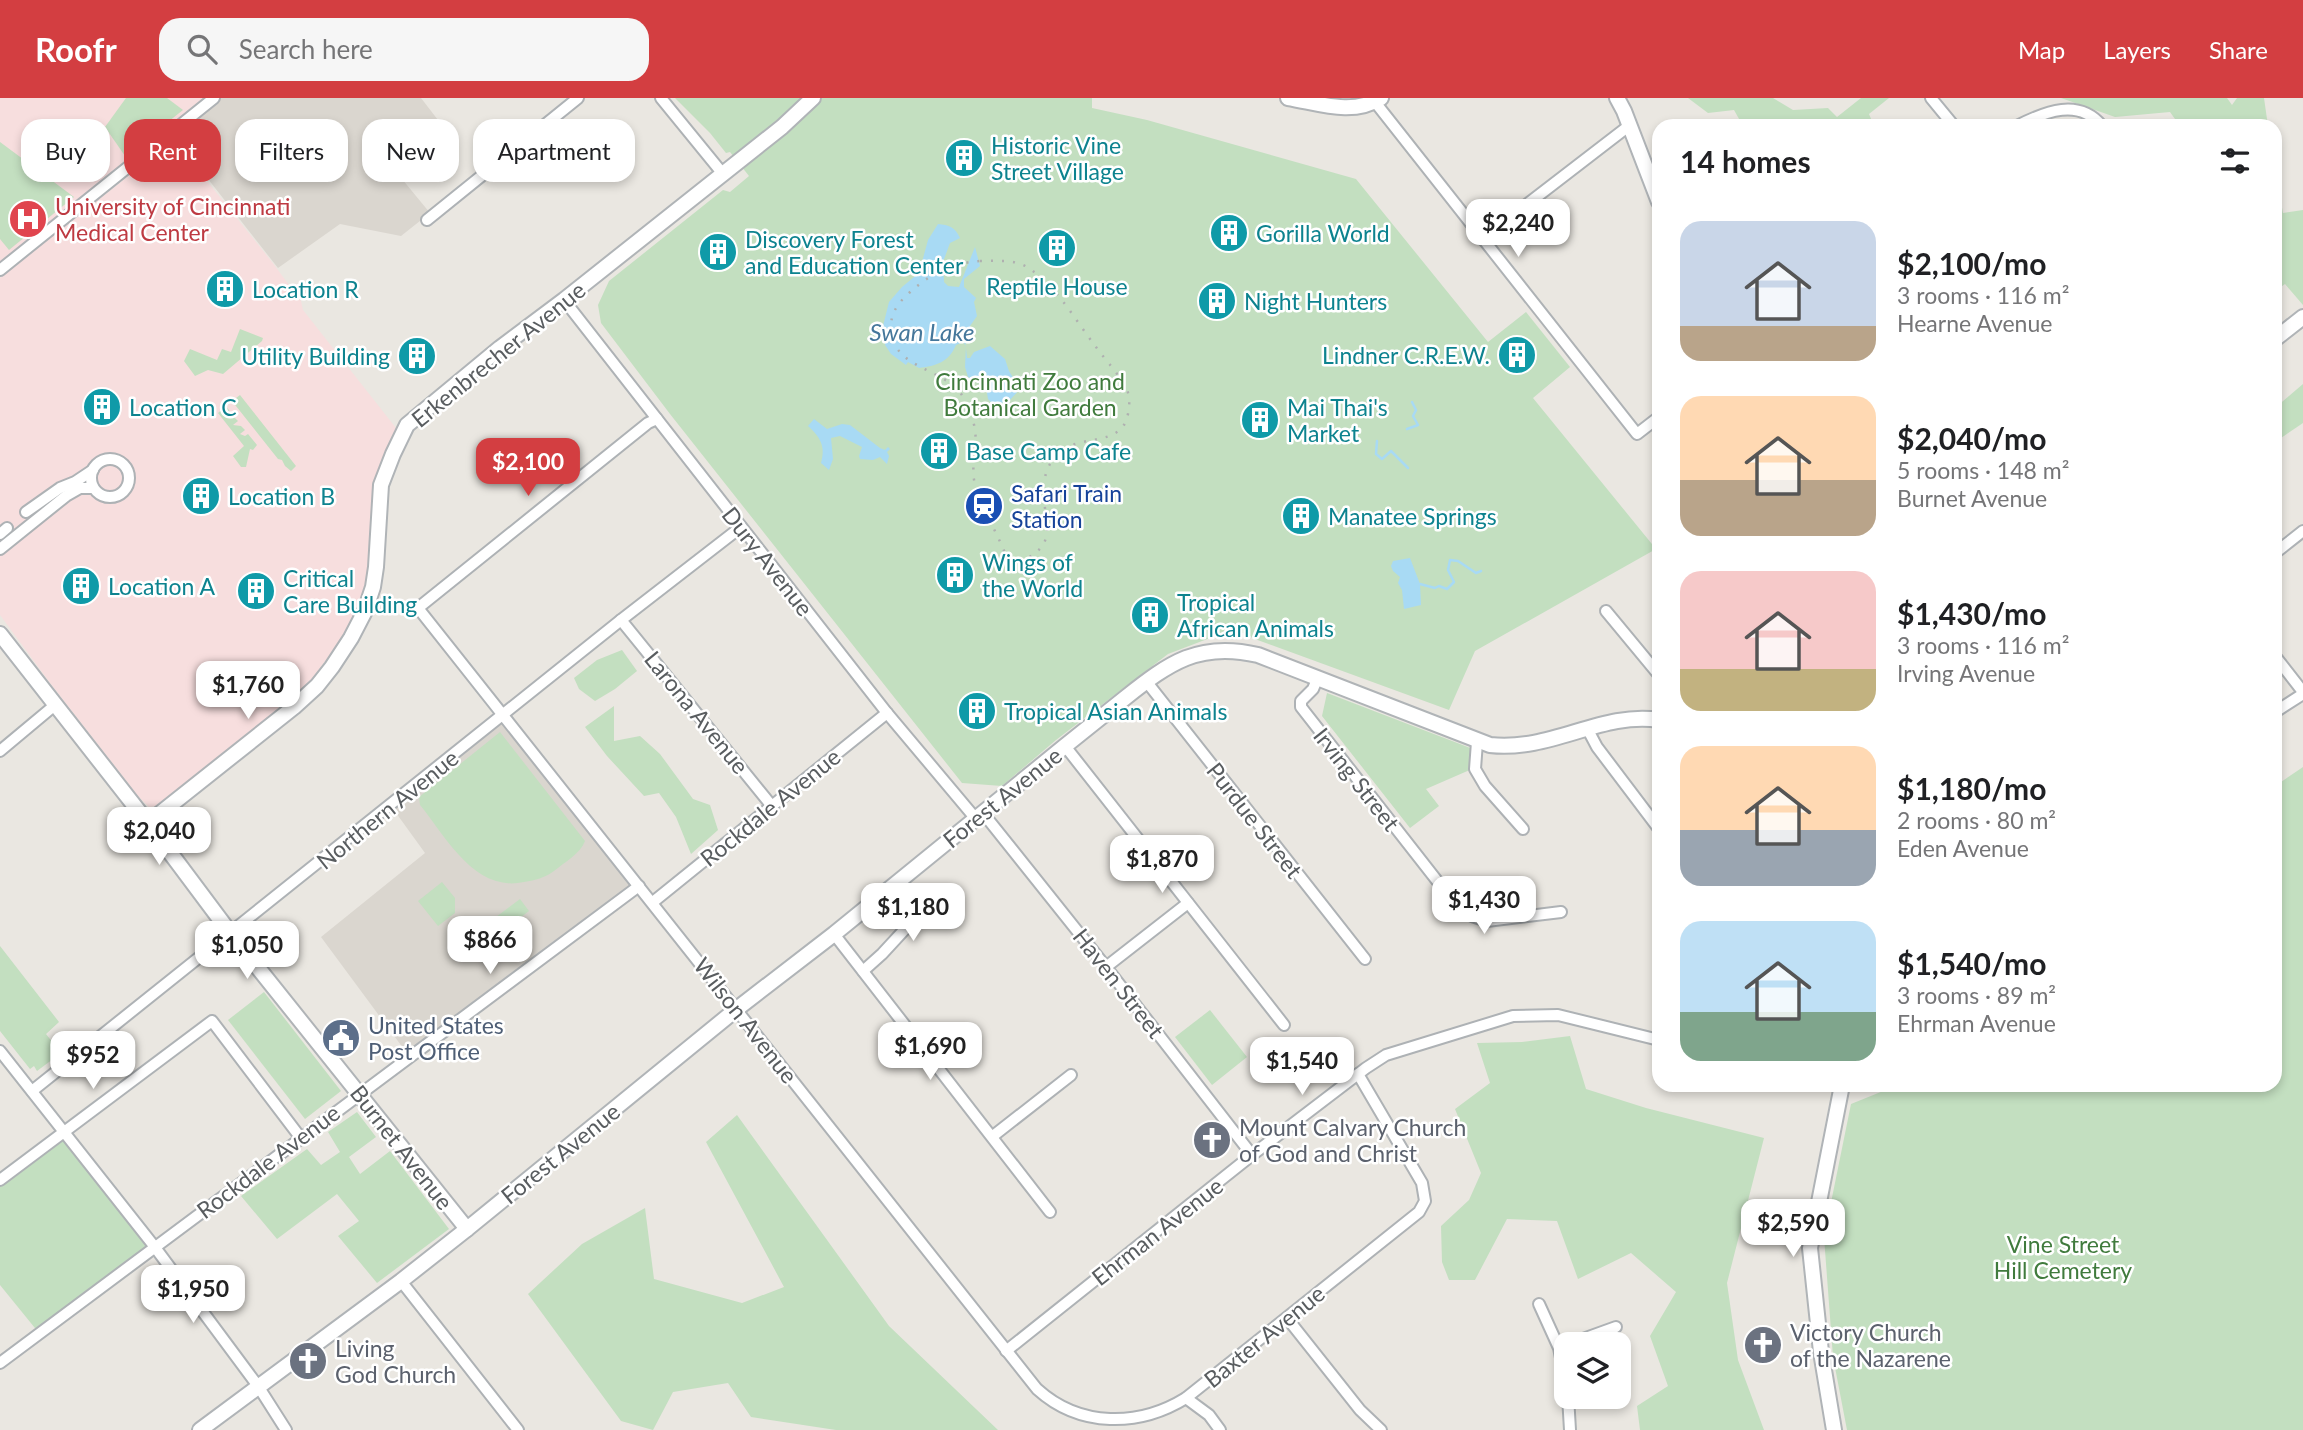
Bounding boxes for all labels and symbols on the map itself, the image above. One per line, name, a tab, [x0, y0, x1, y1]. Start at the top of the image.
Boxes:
place label: Historic Vine Street Village	[991, 131, 1124, 185]
building icon: Historic Vine Street Village	[943, 137, 985, 179]
place label: University of Cincinnati Medical Center	[55, 192, 290, 246]
hospital icon: University of Cincinnati Medical Center	[7, 198, 49, 240]
pin: $2,240	[1461, 200, 1575, 259]
building icon: Gorilla World	[1208, 212, 1250, 254]
place label: Gorilla World	[1256, 219, 1390, 247]
place label: Discovery Forest and Education Center	[745, 225, 964, 279]
building icon: Reptile House	[1036, 227, 1078, 269]
building icon: Discovery Forest and Education Center	[697, 231, 739, 273]
building icon: Location R	[204, 268, 246, 310]
place label: Reptile House	[986, 272, 1128, 300]
place label: Location R	[252, 275, 359, 303]
street label: Erkenbrecher Avenue	[406, 275, 590, 433]
building icon: Night Hunters	[1196, 280, 1238, 322]
place label: Night Hunters	[1244, 287, 1387, 315]
water label: Swan Lake	[870, 317, 974, 346]
building icon: Lindner C.R.E.W.	[1496, 334, 1538, 376]
building icon: Utility Building	[396, 335, 438, 377]
place label: Lindner C.R.E.W.	[1322, 341, 1490, 369]
place label: Utility Building	[241, 342, 390, 370]
park label: Cincinnati Zoo and Botanical Garden	[935, 367, 1125, 421]
building icon: Location C	[81, 386, 123, 428]
place label: Location C	[129, 393, 237, 421]
place label: Mai Thai's Market	[1287, 393, 1388, 447]
building icon: Mai Thai's Market	[1239, 399, 1281, 441]
building icon: Base Camp Cafe	[918, 430, 960, 472]
place label: Base Camp Cafe	[966, 437, 1131, 465]
pin: $2,100	[471, 438, 585, 498]
building icon: Location B	[180, 475, 222, 517]
place label: Safari Train Station	[1011, 479, 1122, 533]
place label: Location B	[228, 482, 335, 510]
station icon: Safari Train Station	[963, 485, 1005, 527]
building icon: Manatee Springs	[1280, 495, 1322, 537]
street label: Dury Avenue	[717, 501, 819, 621]
place label: Manatee Springs	[1328, 502, 1497, 530]
place label: Wings of the World	[982, 548, 1083, 602]
building icon: Wings of the World	[934, 554, 976, 596]
place label: Critical Care Building	[283, 564, 417, 618]
building icon: Location A	[60, 565, 102, 607]
building icon: Critical Care Building	[235, 570, 277, 612]
place label: Location A	[108, 572, 215, 600]
place label: Tropical African Animals	[1177, 588, 1334, 642]
building icon: Tropical African Animals	[1129, 594, 1171, 636]
street label: Larona Avenue	[639, 645, 755, 779]
pin: $1,760	[191, 662, 305, 721]
building icon: Tropical Asian Animals	[956, 690, 998, 732]
place label: Tropical Asian Animals	[1004, 697, 1227, 725]
street label: Irving Street	[1308, 722, 1406, 837]
street label: Forest Avenue	[937, 741, 1067, 853]
street label: Rockdale Avenue	[694, 742, 846, 872]
street label: Northern Avenue	[310, 743, 464, 875]
street label: Purdue Street	[1201, 757, 1309, 884]
pin: $2,040	[102, 808, 216, 867]
pin: $1,870	[1105, 836, 1219, 895]
pin: $1,430	[1427, 876, 1541, 936]
pin: $1,180	[856, 884, 970, 943]
pin: $866	[449, 916, 531, 976]
pin: $1,050	[190, 922, 304, 981]
street label: Haven Street	[1068, 923, 1171, 1044]
street label: Wilson Avenue	[688, 952, 804, 1088]
place label: United States Post Office	[368, 1011, 504, 1065]
public building icon: United States Post Office	[320, 1017, 362, 1059]
pin: $1,690	[873, 1023, 987, 1082]
pin: $952	[52, 1032, 134, 1091]
pin: $1,540	[1245, 1038, 1359, 1097]
street label: Burnet Avenue	[345, 1079, 459, 1215]
street label: Forest Avenue	[495, 1097, 625, 1209]
street label: Rockdale Avenue	[191, 1098, 345, 1224]
place label: Mount Calvary Church of God and Christ	[1239, 1113, 1466, 1167]
church icon: Mount Calvary Church of God and Christ	[1191, 1119, 1233, 1161]
street label: Ehrman Avenue	[1086, 1171, 1228, 1291]
pin: $2,590	[1736, 1200, 1850, 1259]
park label: Vine Street Hill Cemetery	[1994, 1230, 2132, 1284]
pin: $1,950	[136, 1266, 250, 1325]
street label: Baxter Avenue	[1198, 1279, 1330, 1393]
place label: Victory Church of the Nazarene	[1790, 1318, 1951, 1372]
church icon: Victory Church of the Nazarene	[1742, 1324, 1784, 1366]
place label: Living God Church	[335, 1334, 456, 1388]
church icon: Living God Church	[287, 1340, 329, 1382]

